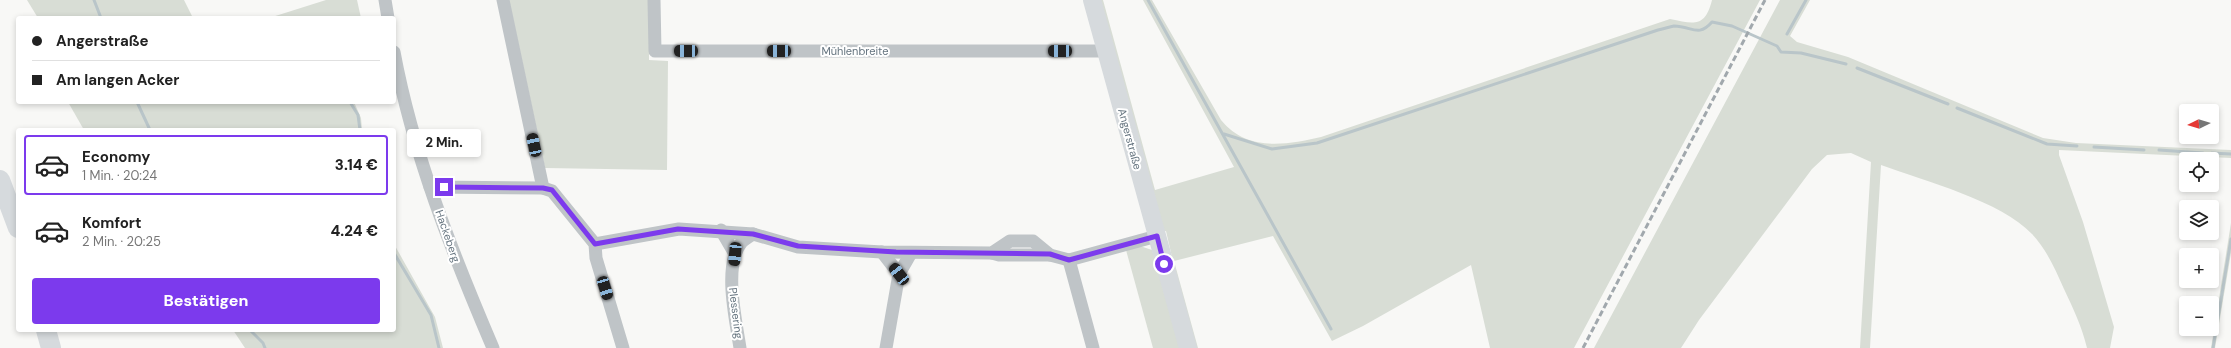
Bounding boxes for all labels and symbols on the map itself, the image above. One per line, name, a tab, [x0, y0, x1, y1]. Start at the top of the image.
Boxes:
street label: Mühlenbreite	[822, 44, 888, 58]
car	[674, 45, 698, 57]
car	[767, 45, 791, 57]
car	[1048, 45, 1072, 57]
north arrow	[2179, 104, 2219, 144]
street label: Angerstraße	[1115, 107, 1145, 171]
callout: 2 Min.	[407, 129, 481, 157]
car	[526, 132, 542, 158]
route end	[435, 178, 453, 196]
street label: Hackeberg	[433, 208, 463, 264]
car	[728, 242, 742, 266]
route start	[1155, 255, 1173, 273]
car	[887, 261, 911, 287]
car	[596, 275, 614, 301]
street label: Plessering	[726, 287, 746, 339]

